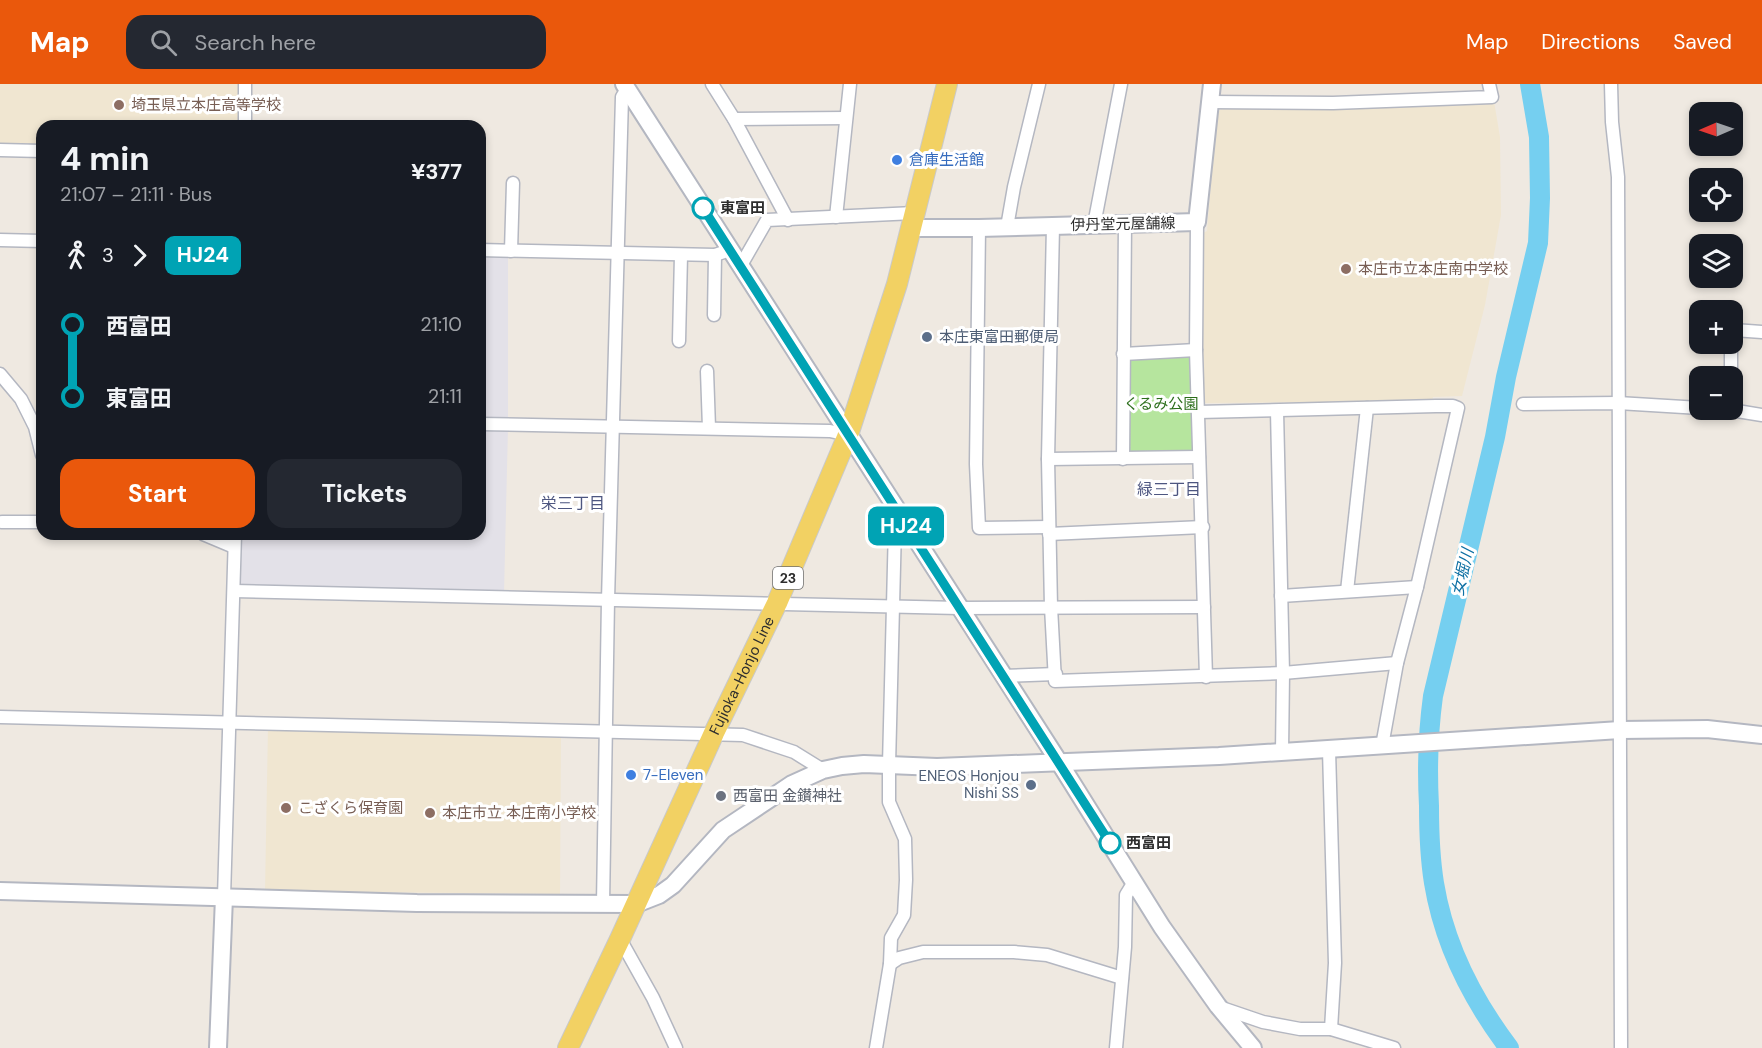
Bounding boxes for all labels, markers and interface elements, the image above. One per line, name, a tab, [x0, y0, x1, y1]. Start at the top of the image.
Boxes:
search box	[126, 15, 546, 69]
text: Map	[30, 24, 90, 61]
icon: search	[147, 26, 180, 59]
text: Search here	[195, 28, 316, 57]
text: Map	[1466, 28, 1508, 56]
text: Directions	[1541, 28, 1640, 56]
text: Saved	[1673, 28, 1732, 56]
place label: 埼玉県立本庄高等学校	[131, 95, 281, 115]
marker: 埼玉県立本庄高等学校	[112, 98, 126, 112]
north arrow	[1689, 102, 1743, 156]
map controls	[1689, 102, 1743, 420]
text: 4 min	[60, 137, 150, 180]
place label: 倉庫生活館	[909, 150, 984, 170]
marker: 倉庫生活館	[890, 153, 904, 167]
text: ¥377	[411, 157, 462, 186]
button: locate	[1689, 168, 1743, 222]
text: 21:07 – 21:11 · Bus	[60, 181, 212, 207]
marker: 東富田	[692, 197, 714, 219]
place label: 東富田	[720, 198, 765, 218]
street label: 伊丹堂元屋舗線	[1070, 213, 1176, 235]
button: layers	[1689, 234, 1743, 288]
icon: walk	[60, 239, 93, 272]
icon: forward	[123, 239, 156, 272]
text: HJ24	[177, 241, 229, 269]
text: 3	[102, 242, 114, 268]
place label: 本庄市立本庄南中学校	[1358, 259, 1508, 279]
marker: 本庄市立本庄南中学校	[1339, 262, 1353, 276]
button: +	[1689, 300, 1743, 354]
text: 21:10	[420, 311, 462, 337]
text: 西富田	[106, 312, 172, 341]
place label: 本庄東富田郵便局	[939, 327, 1059, 347]
marker: 本庄東富田郵便局	[920, 330, 934, 344]
button: −	[1689, 366, 1743, 420]
text: 21:11	[428, 383, 462, 409]
text: 東富田	[106, 384, 172, 413]
park label: くるみ公園	[1124, 394, 1198, 414]
button: Start	[60, 459, 255, 528]
button: Tickets	[267, 459, 462, 528]
district label: 緑三丁目	[1137, 479, 1201, 500]
district label: 栄三丁目	[541, 493, 605, 514]
line badge: HJ24	[864, 506, 948, 546]
text: HJ24	[880, 512, 932, 540]
water label: 女堀川	[1447, 544, 1479, 598]
road number: 23	[773, 567, 803, 589]
street label: Fujioka-Honjo Line	[705, 613, 779, 738]
place label: 7-Eleven	[643, 765, 703, 785]
place label: ENEOS Honjou Nishi SS	[919, 766, 1019, 803]
marker: 7-Eleven	[624, 768, 638, 782]
marker: ENEOS Honjou Nishi SS	[1024, 778, 1038, 792]
place label: 西富田 金鑚神社	[733, 786, 842, 806]
marker: 西富田 金鑚神社	[714, 789, 728, 803]
place label: こざくら保育園	[298, 798, 403, 818]
marker: こざくら保育園	[279, 801, 293, 815]
place label: 本庄市立 本庄南小学校	[442, 803, 596, 823]
marker: 本庄市立 本庄南小学校	[423, 806, 437, 820]
marker: 西富田	[1099, 832, 1121, 854]
place label: 西富田	[1126, 833, 1171, 853]

